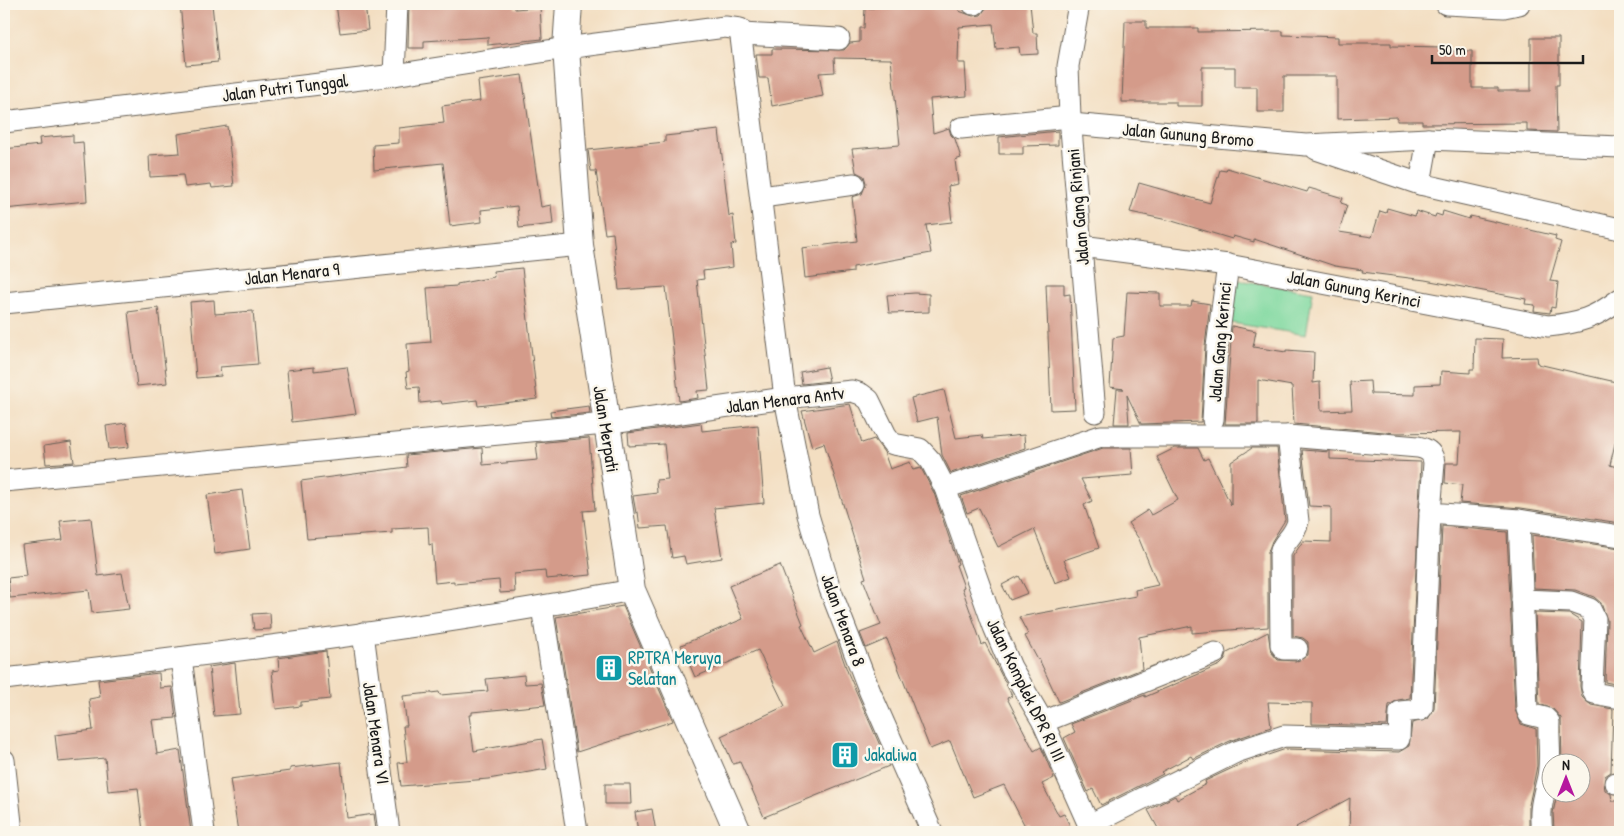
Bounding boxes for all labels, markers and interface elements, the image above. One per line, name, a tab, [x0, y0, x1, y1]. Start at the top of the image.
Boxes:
scale bar	[1432, 32, 1583, 64]
text: 50 m	[1439, 39, 1466, 60]
street label: Jalan Putri Tunggal	[221, 67, 349, 108]
street label: Jalan Gunung Bromo	[1121, 116, 1255, 153]
street label: Jalan Gang Rinjani	[1060, 147, 1095, 267]
street label: Jalan Menara 9	[243, 256, 341, 291]
street label: Jalan Gunung Kerinci	[1285, 263, 1423, 314]
street label: Jalan Gang Kerinci	[1202, 281, 1237, 403]
street label: Jalan Menara Antv	[724, 380, 846, 419]
street label: Jalan Merpati	[587, 384, 626, 474]
street label: Jalan Menara 8	[815, 570, 872, 670]
street label: Jalan Komplek DPR RI III	[981, 614, 1072, 766]
place label: RPTRA Meruya Selatan	[628, 645, 721, 691]
building icon: RPTRA Meruya Selatan	[594, 653, 624, 683]
street label: Jalan Menara VI	[357, 680, 396, 786]
building icon: Jakaliwa	[830, 740, 860, 770]
place label: Jakaliwa	[864, 742, 916, 767]
north arrow	[1542, 754, 1592, 804]
text: N	[1562, 755, 1570, 774]

